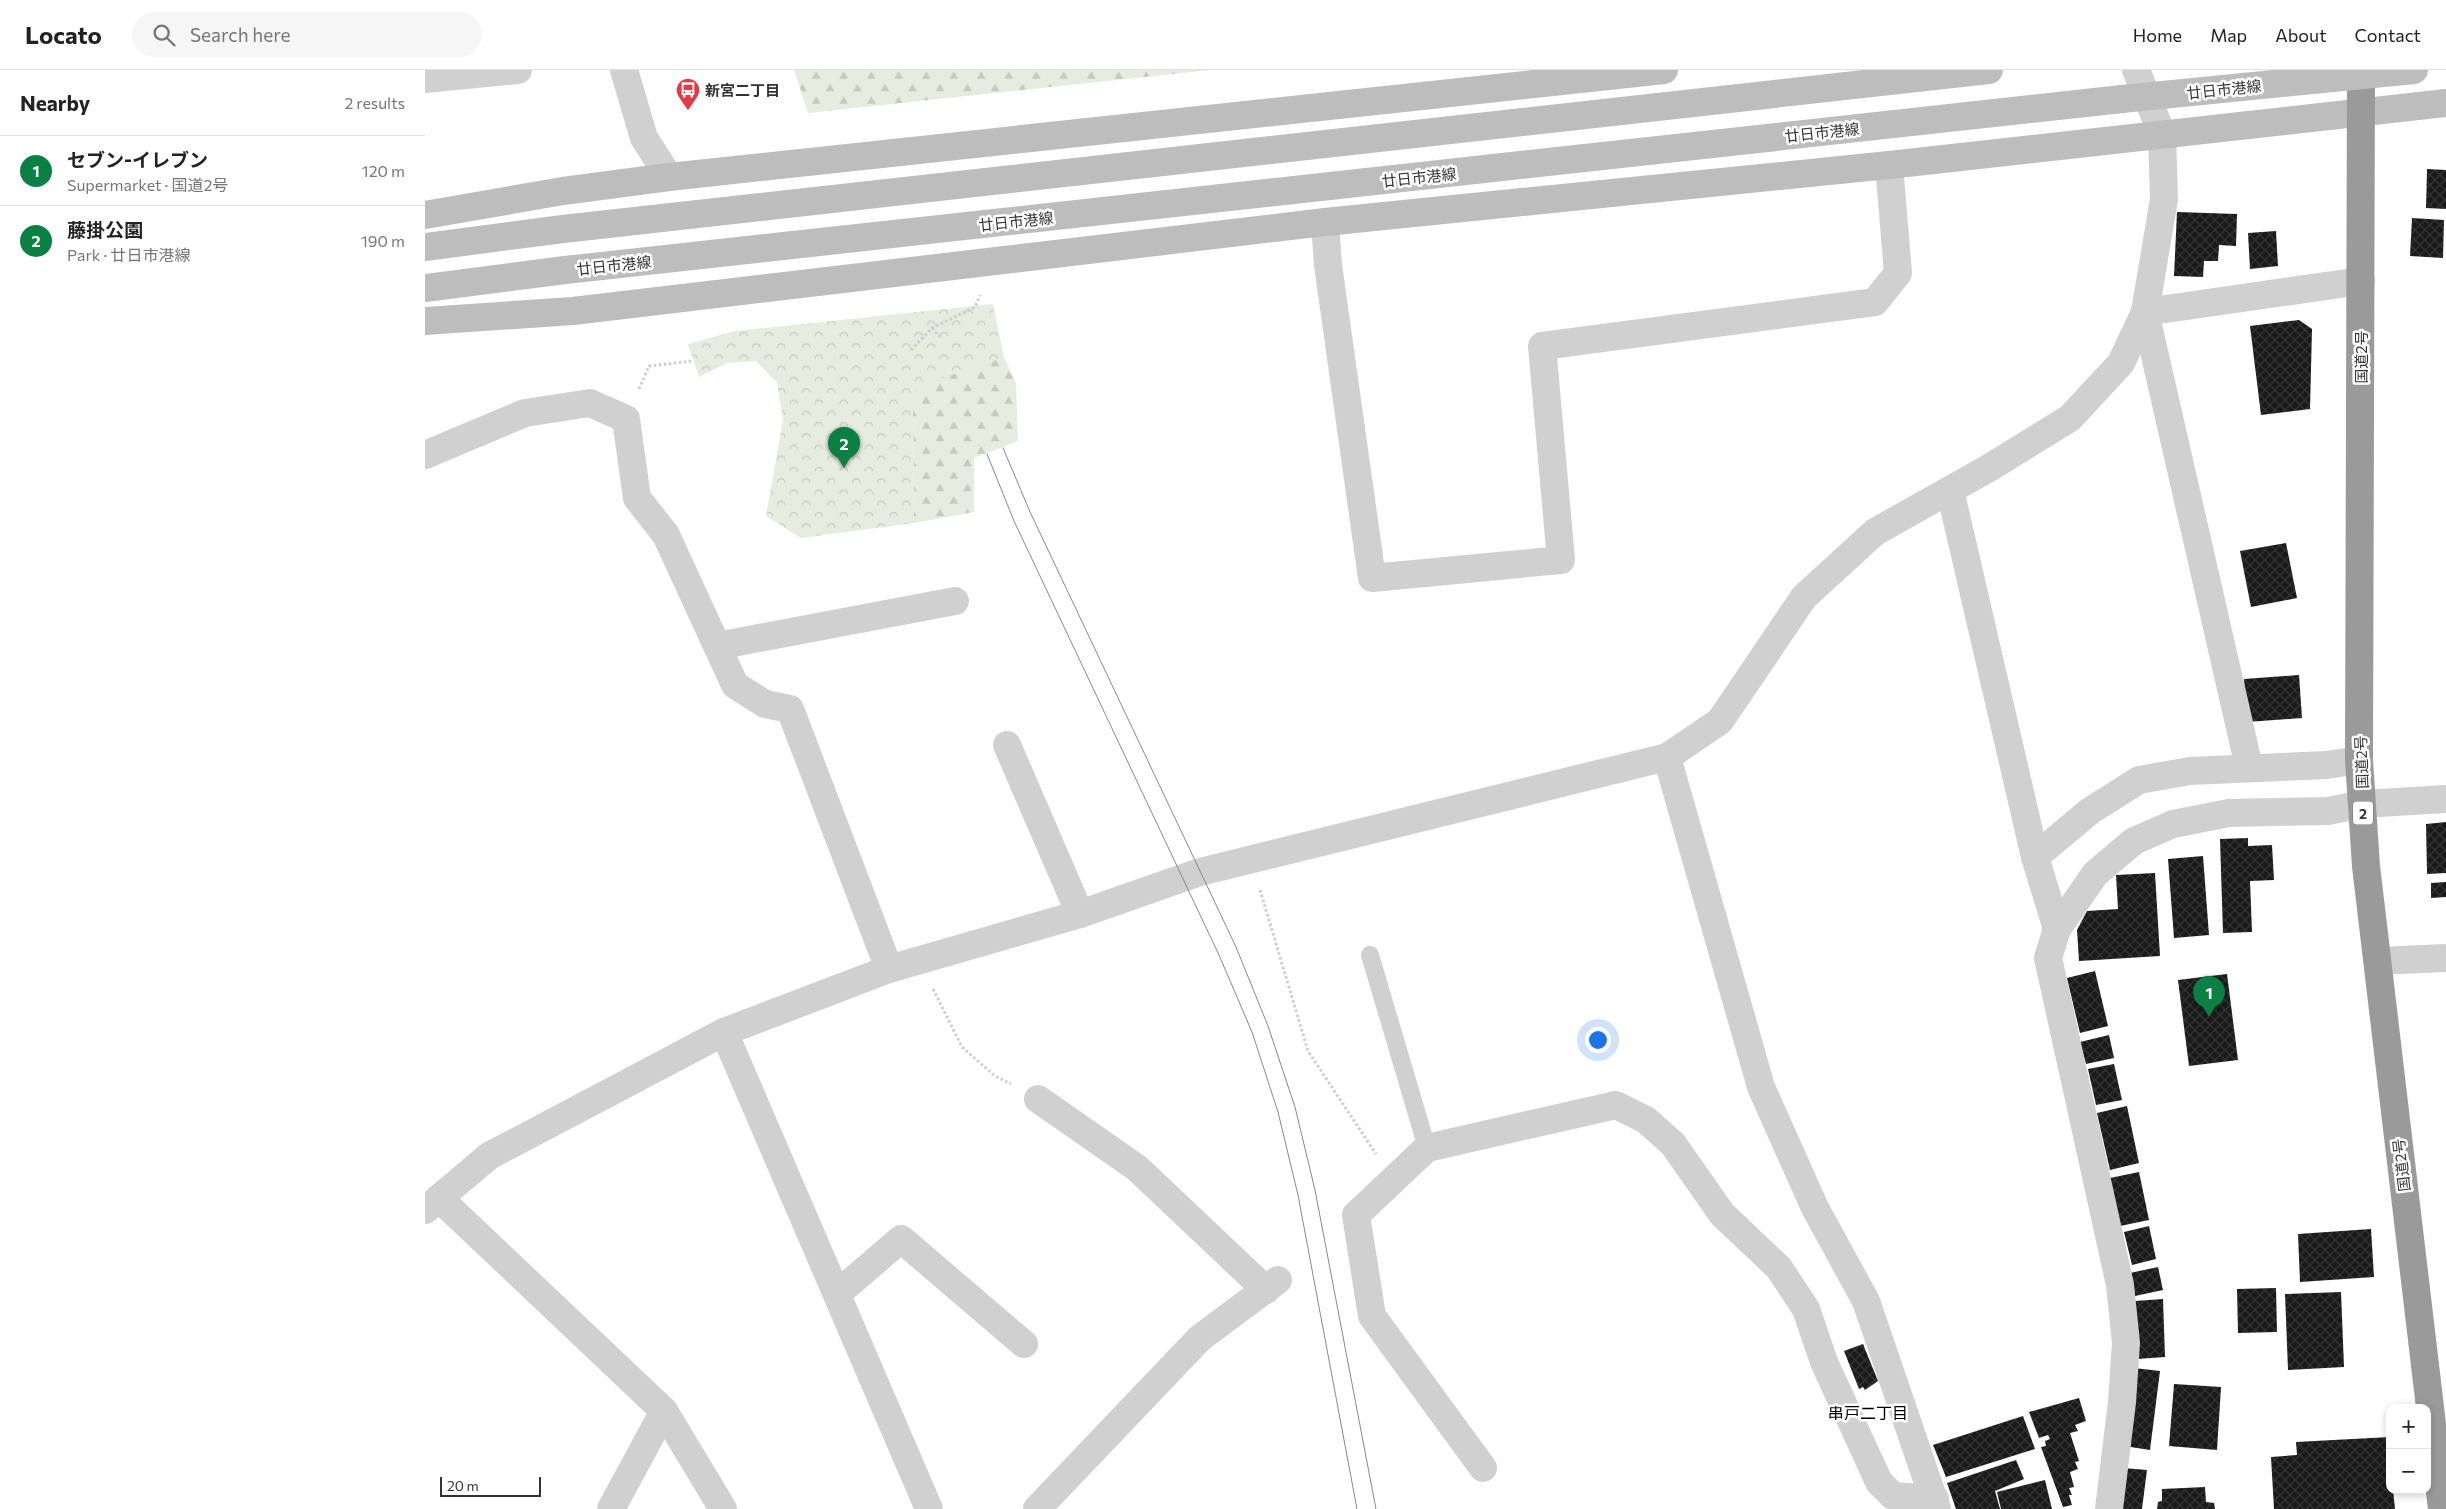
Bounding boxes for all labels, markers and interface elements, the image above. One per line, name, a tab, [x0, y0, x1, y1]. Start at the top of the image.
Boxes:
search box	[132, 12, 482, 57]
text: Locato	[25, 20, 102, 49]
icon: search	[150, 21, 178, 49]
text: Search here	[190, 23, 290, 46]
text: Home	[2133, 24, 2182, 46]
text: Map	[2210, 24, 2247, 46]
text: About	[2275, 24, 2327, 46]
text: Contact	[2355, 24, 2421, 46]
street label: 廿日市港線	[2186, 76, 2262, 102]
bus stop icon: 新宮二丁目	[675, 77, 701, 111]
place label: 新宮二丁目	[705, 81, 780, 99]
text: Nearby	[20, 90, 90, 115]
text: 2 results	[344, 93, 405, 112]
street label: 廿日市港線	[1784, 119, 1860, 145]
text: セブン-イレブン	[67, 148, 208, 171]
text: 1	[32, 161, 40, 180]
text: 120 m	[362, 161, 405, 180]
street label: 廿日市港線	[1381, 164, 1457, 190]
text: Supermarket · 国道2号	[67, 175, 228, 194]
street label: 廿日市港線	[978, 208, 1054, 234]
text: 藤掛公園	[67, 218, 143, 241]
text: 2	[31, 231, 41, 250]
text: 190 m	[361, 231, 405, 250]
text: Park · 廿日市港線	[67, 245, 190, 264]
street label: 廿日市港線	[576, 252, 652, 278]
street label: 国道2号	[2352, 330, 2370, 384]
pin: 2	[828, 427, 860, 468]
street label: 国道2号	[2351, 735, 2371, 789]
road number: 2	[2353, 801, 2373, 824]
pin: 1	[2193, 976, 2225, 1017]
your location	[1585, 1027, 1611, 1053]
street label: 国道2号	[2389, 1137, 2413, 1193]
district label: 串戸二丁目	[1828, 1403, 1908, 1422]
map controls	[2386, 1404, 2431, 1494]
button: +	[2386, 1404, 2431, 1449]
button: −	[2386, 1449, 2431, 1494]
scale bar	[440, 1474, 541, 1497]
text: 20 m	[447, 1477, 479, 1494]

